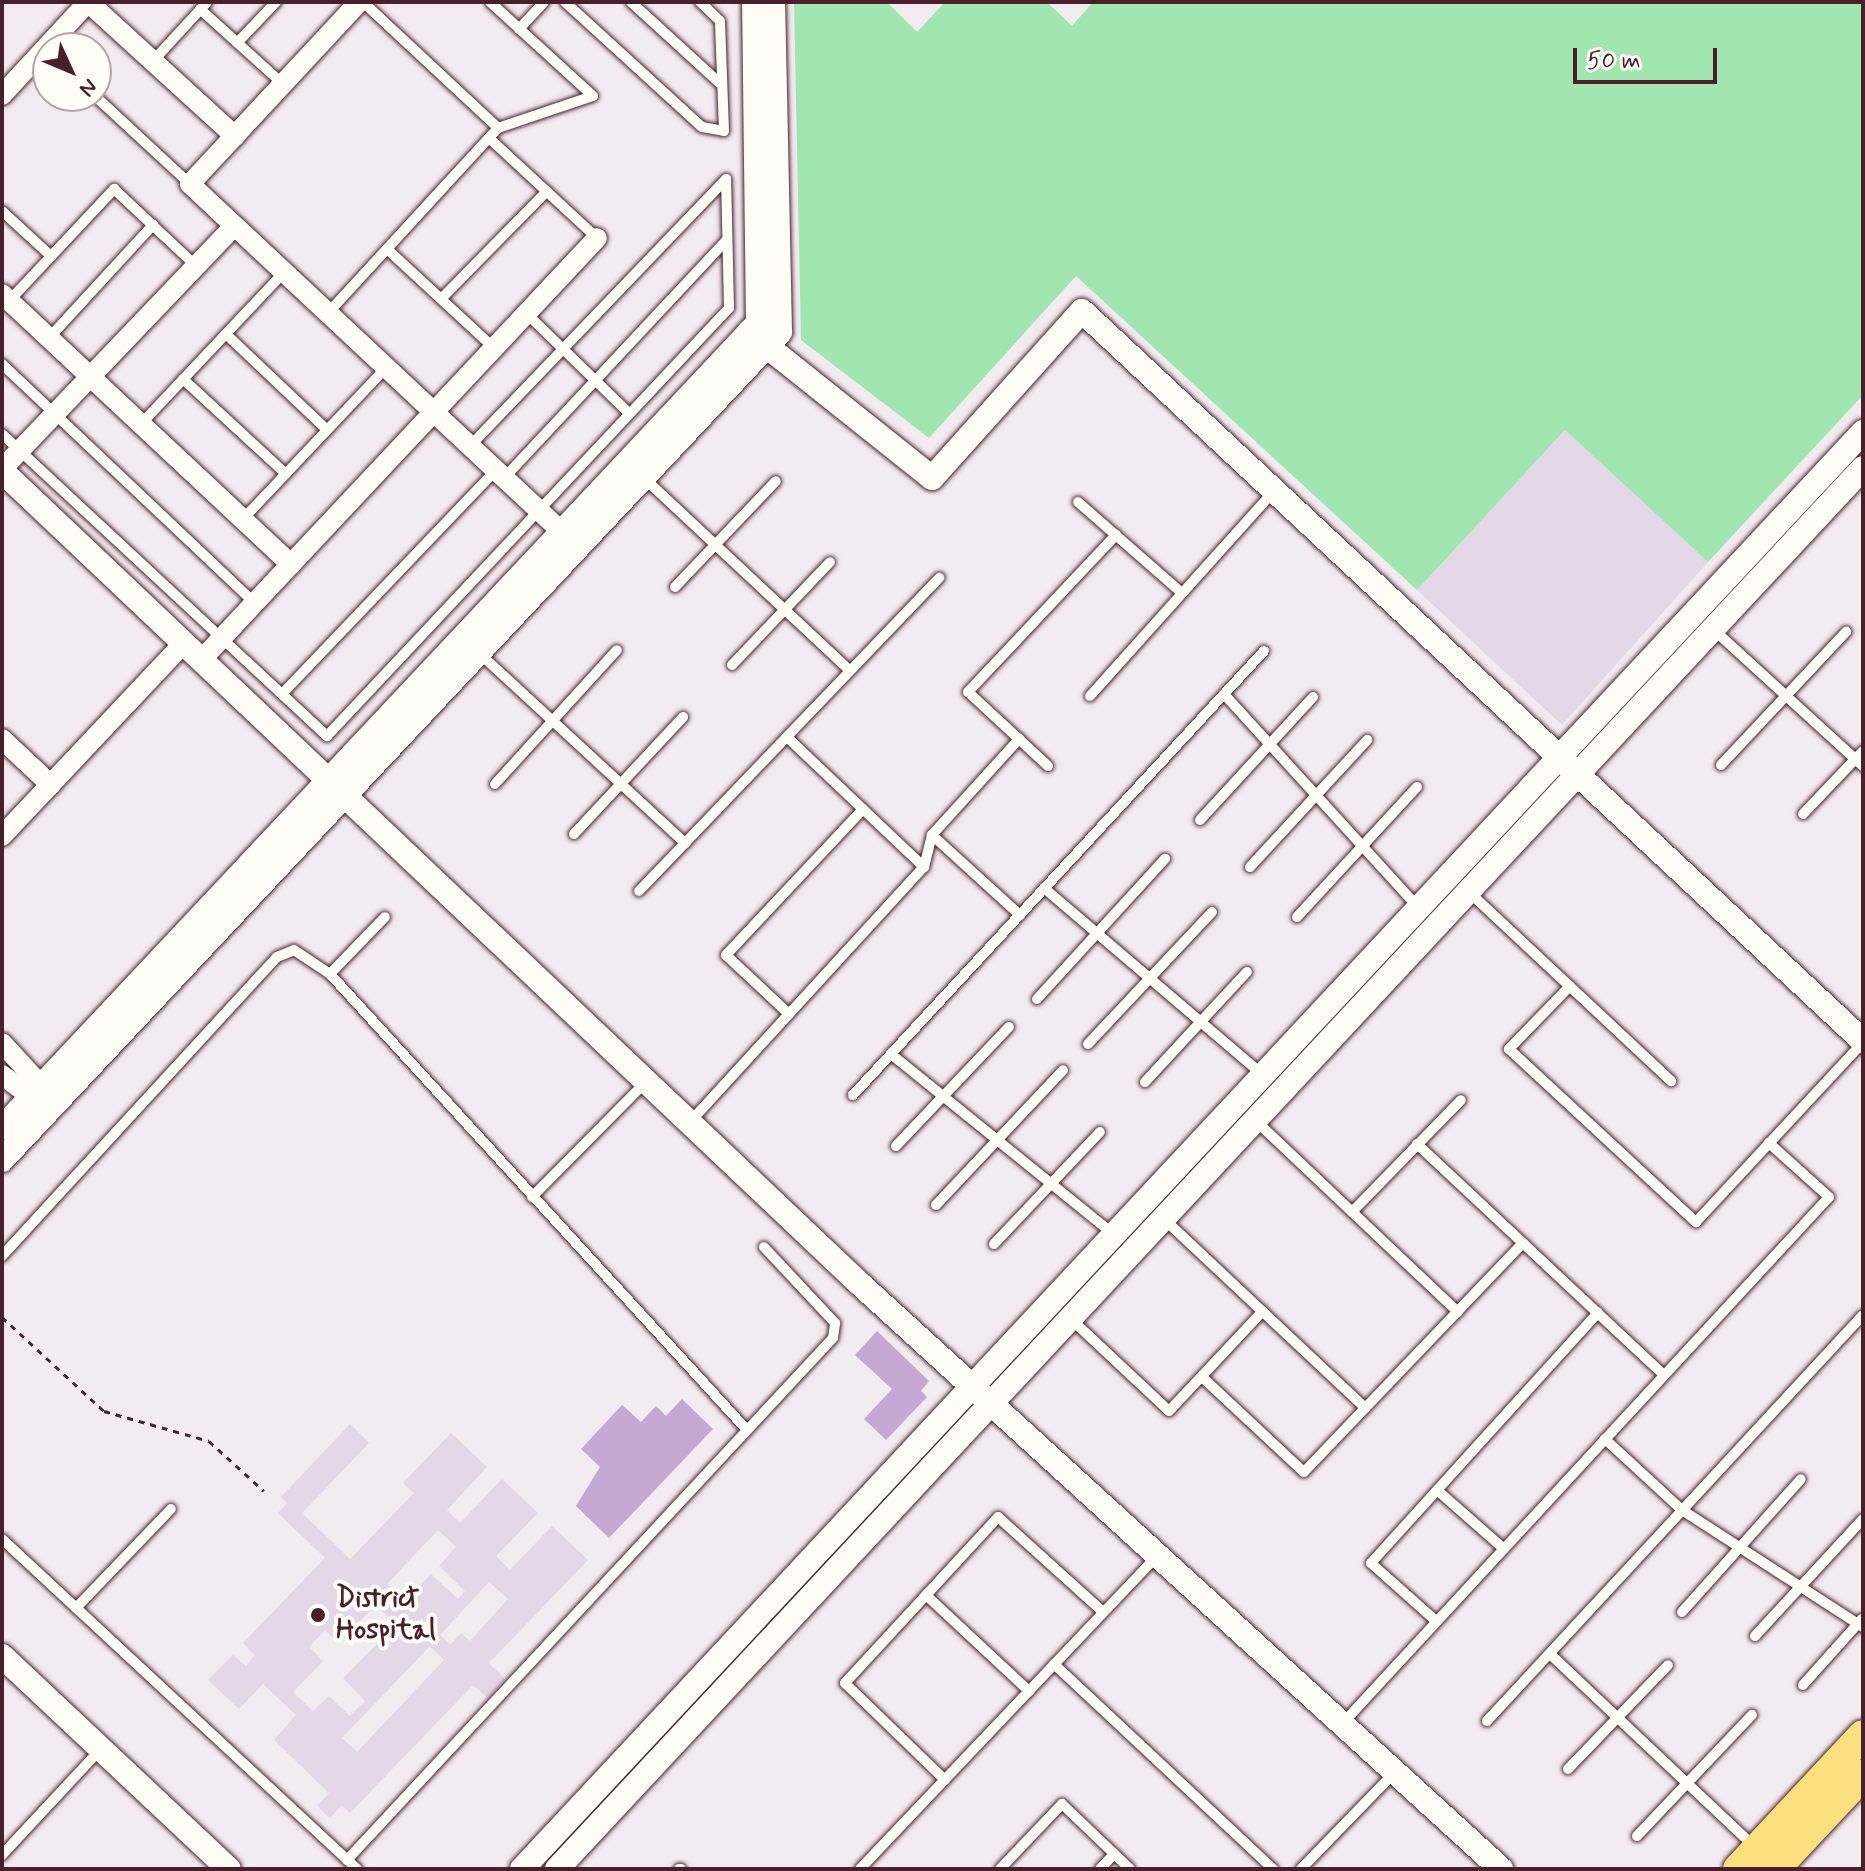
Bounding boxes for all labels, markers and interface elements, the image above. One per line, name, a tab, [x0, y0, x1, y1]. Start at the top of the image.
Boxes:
north arrow	[32, 32, 112, 112]
scale bar	[1577, 32, 1721, 82]
text: 50 m	[1587, 46, 1641, 77]
text: N	[73, 72, 103, 102]
place label: District Hospital	[336, 1582, 436, 1648]
marker: District Hospital	[307, 1604, 329, 1626]

